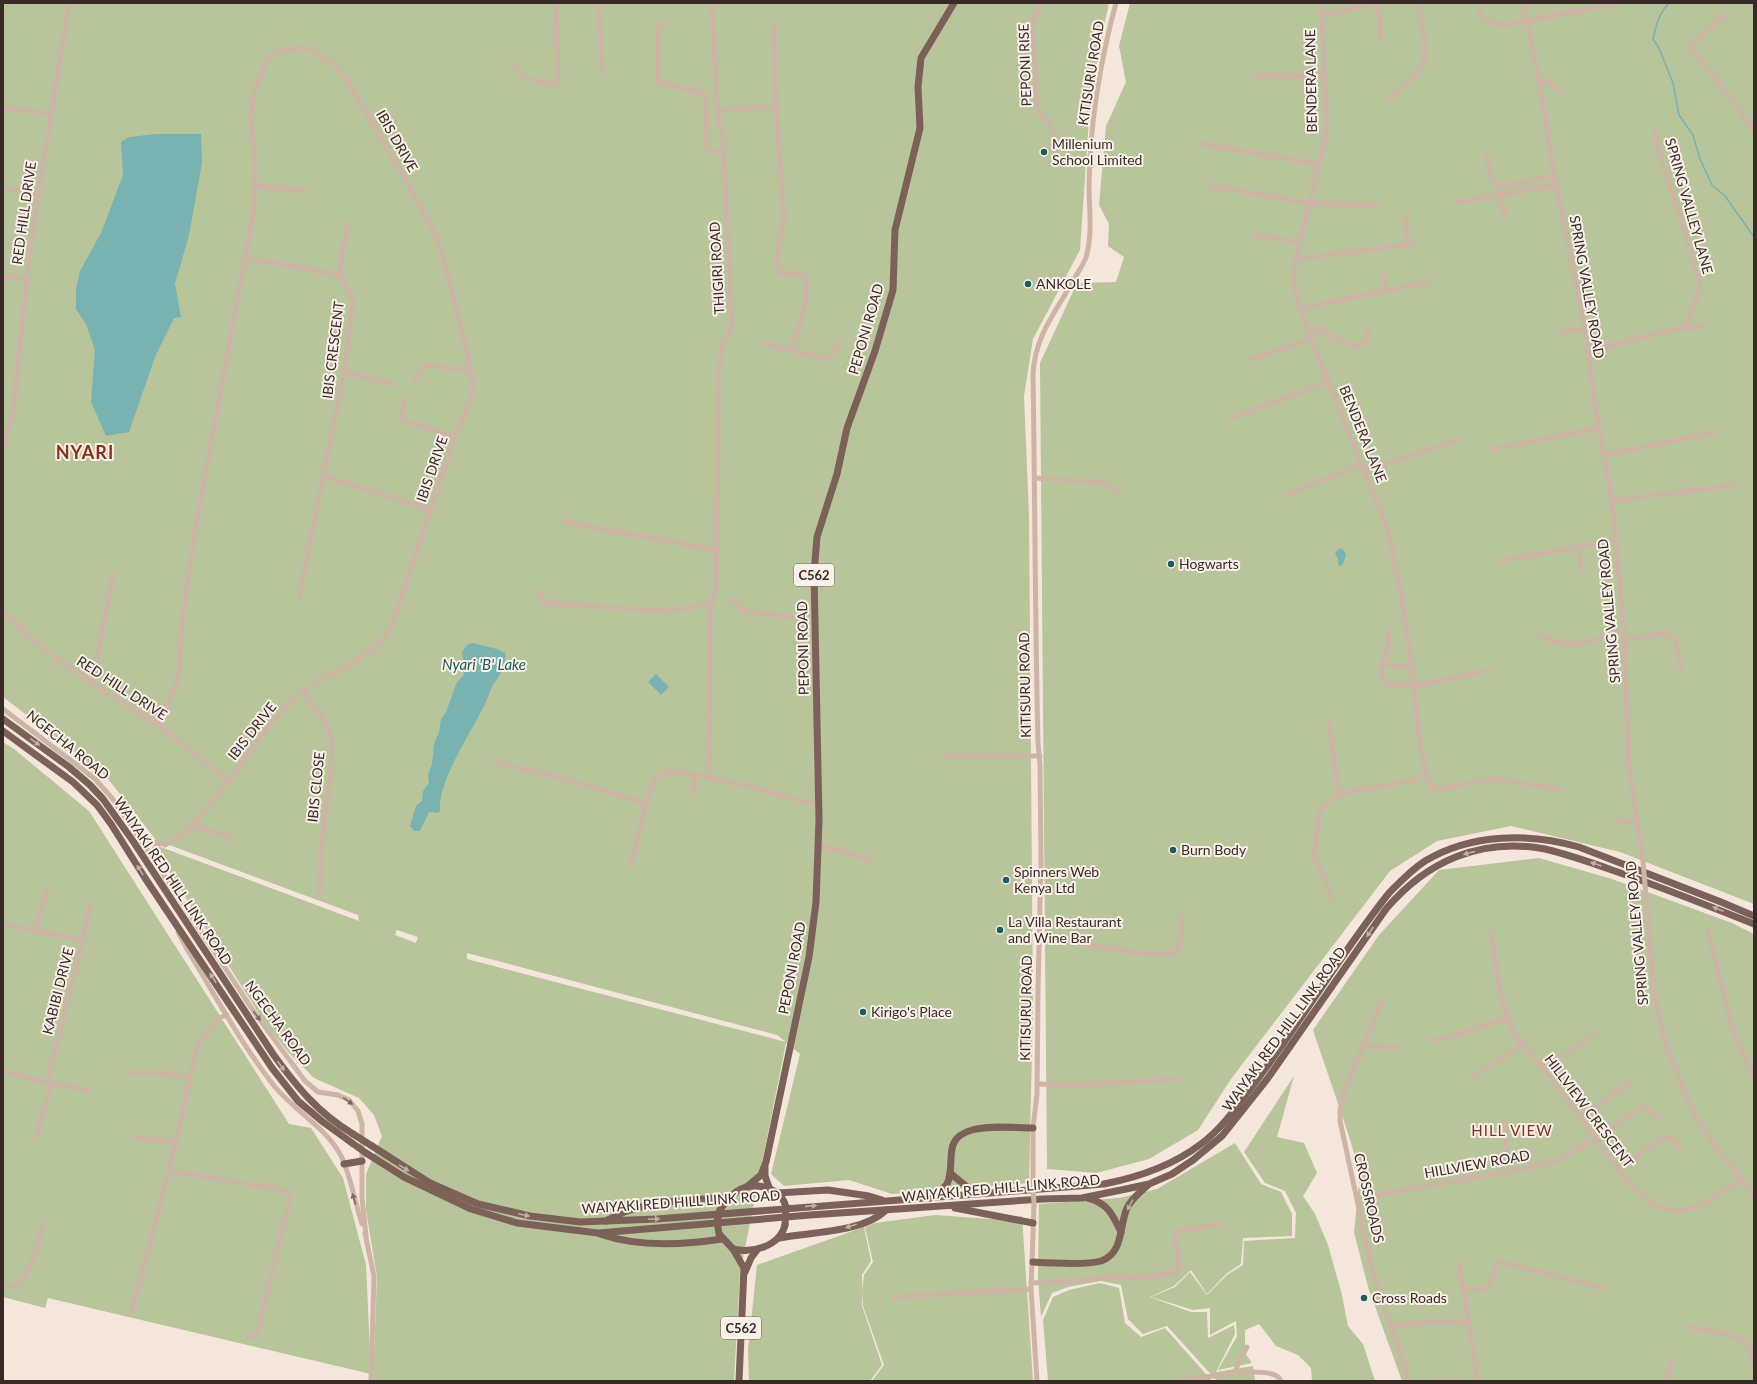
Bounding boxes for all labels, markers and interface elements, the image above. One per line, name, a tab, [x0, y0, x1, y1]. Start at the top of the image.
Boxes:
street label: KITISURU ROAD	[1074, 19, 1107, 126]
street label: PEPONI RISE	[1015, 23, 1034, 107]
street label: BENDERA LANE	[1301, 29, 1320, 133]
street label: IBIS DRIVE	[373, 107, 422, 175]
place label: Millenium School Limited	[1052, 135, 1142, 168]
street label: SPRING VALLEY LANE	[1662, 136, 1717, 276]
marker: Millenium School Limited	[1039, 147, 1049, 157]
street label: RED HILL DRIVE	[8, 160, 39, 266]
street label: SPRING VALLEY ROAD	[1567, 214, 1608, 360]
street label: THIGIRI ROAD	[706, 221, 727, 315]
place label: ANKOLE	[1036, 275, 1091, 292]
marker: ANKOLE	[1023, 279, 1033, 289]
street label: PEPONI ROAD	[844, 281, 887, 376]
street label: IBIS CRESCENT	[318, 299, 347, 400]
street label: BENDERA LANE	[1336, 383, 1391, 485]
street label: IBIS DRIVE	[412, 433, 451, 504]
district label: NYARI	[56, 441, 114, 463]
street label: SPRING VALLEY ROAD	[1594, 538, 1623, 684]
place label: Hogwarts	[1179, 555, 1239, 572]
marker: Hogwarts	[1166, 559, 1176, 569]
road number: C562	[794, 564, 834, 586]
street label: PEPONI ROAD	[793, 601, 812, 695]
street label: KITISURU ROAD	[1015, 632, 1034, 738]
street label: RED HILL DRIVE	[74, 652, 171, 723]
water label: Nyari 'B' Lake	[442, 655, 526, 673]
street label: IBIS DRIVE	[224, 698, 280, 763]
street label: NGECHA ROAD	[24, 706, 113, 783]
one-way arrow	[29, 738, 40, 746]
street label: IBIS CLOSE	[303, 751, 328, 823]
street label: WAIYAKI RED HILL LINK ROAD	[111, 793, 236, 968]
place label: Burn Body	[1181, 841, 1247, 858]
marker: Burn Body	[1168, 845, 1178, 855]
one-way arrow	[1463, 850, 1475, 856]
street label: SPRING VALLEY ROAD	[1622, 860, 1651, 1006]
one-way arrow	[1589, 861, 1601, 867]
place label: Spinners Web Kenya Ltd	[1014, 863, 1099, 896]
one-way arrow	[137, 864, 144, 876]
marker: Spinners Web Kenya Ltd	[1001, 875, 1011, 885]
one-way arrow	[1711, 906, 1723, 912]
place label: La Villa Restaurant and Wine Bar	[1008, 913, 1121, 946]
street label: PEPONI ROAD	[774, 920, 809, 1016]
marker: La Villa Restaurant and Wine Bar	[995, 925, 1005, 935]
one-way arrow	[1366, 926, 1374, 937]
street label: WAIYAKI RED HILL LINK ROAD	[1218, 943, 1349, 1114]
street label: KABIBI DRIVE	[38, 946, 77, 1036]
street label: KITISURU ROAD	[1016, 955, 1035, 1061]
one-way arrow	[209, 972, 217, 983]
street label: NGECHA ROAD	[242, 977, 315, 1069]
place label: Kirigo's Place	[871, 1003, 952, 1020]
marker: Kirigo's Place	[858, 1007, 868, 1017]
one-way arrow	[253, 1011, 261, 1021]
street label: HILLVIEW CRESCENT	[1541, 1051, 1638, 1171]
one-way arrow	[277, 1060, 285, 1071]
one-way arrow	[343, 1097, 353, 1105]
district label: HILL VIEW	[1471, 1121, 1553, 1139]
street label: HILLVIEW ROAD	[1423, 1146, 1531, 1181]
street label: CROSSROADS	[1351, 1151, 1388, 1245]
one-way arrow	[398, 1164, 410, 1171]
street label: WAIYAKI RED HILL LINK ROAD	[901, 1170, 1101, 1205]
street label: WAIYAKI RED HILL LINK ROAD	[581, 1186, 781, 1217]
one-way arrow	[351, 1192, 357, 1204]
one-way arrow	[1126, 1199, 1133, 1211]
one-way arrow	[805, 1203, 817, 1210]
one-way arrow	[518, 1212, 530, 1218]
one-way arrow	[648, 1216, 660, 1223]
one-way arrow	[845, 1223, 857, 1229]
place label: Cross Roads	[1372, 1289, 1447, 1306]
marker: Cross Roads	[1359, 1293, 1369, 1303]
road number: C562	[721, 1317, 761, 1339]

